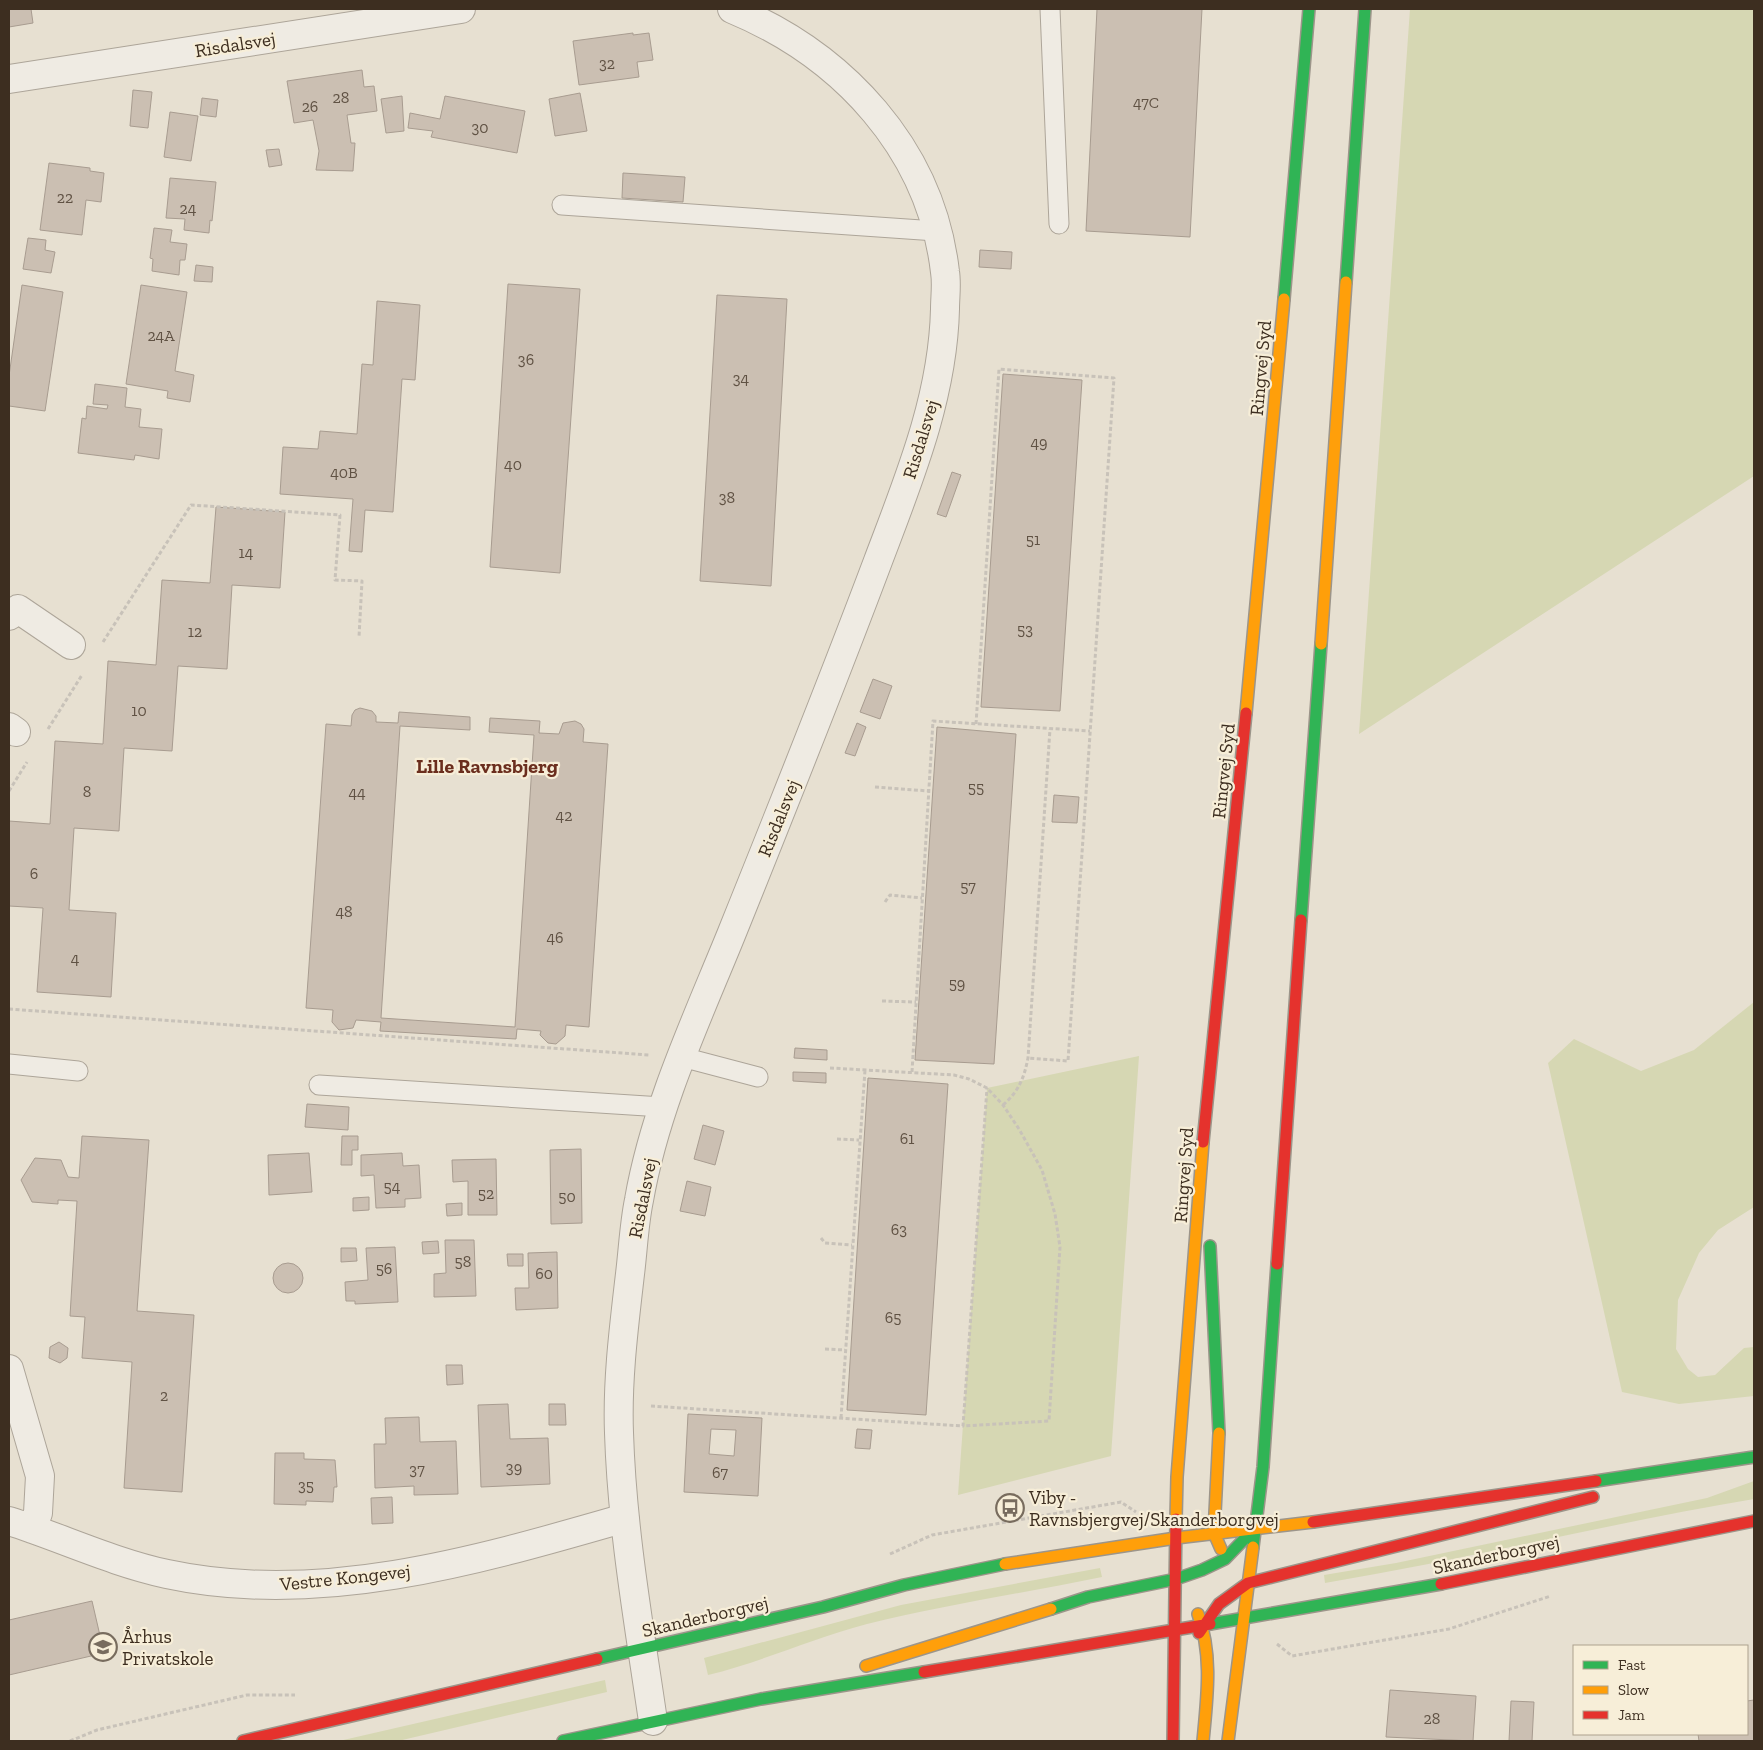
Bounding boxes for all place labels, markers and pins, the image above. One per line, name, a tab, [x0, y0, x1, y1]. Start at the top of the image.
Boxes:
place label: Viby - Ravnsbjergvej/Skanderborgvej	[1028, 1486, 1279, 1531]
bus stop icon: Viby - Ravnsbjergvej/Skanderborgvej	[995, 1493, 1025, 1523]
place label: Århus Privatskole	[122, 1625, 214, 1670]
school or university icon: Århus Privatskole	[88, 1632, 118, 1662]

